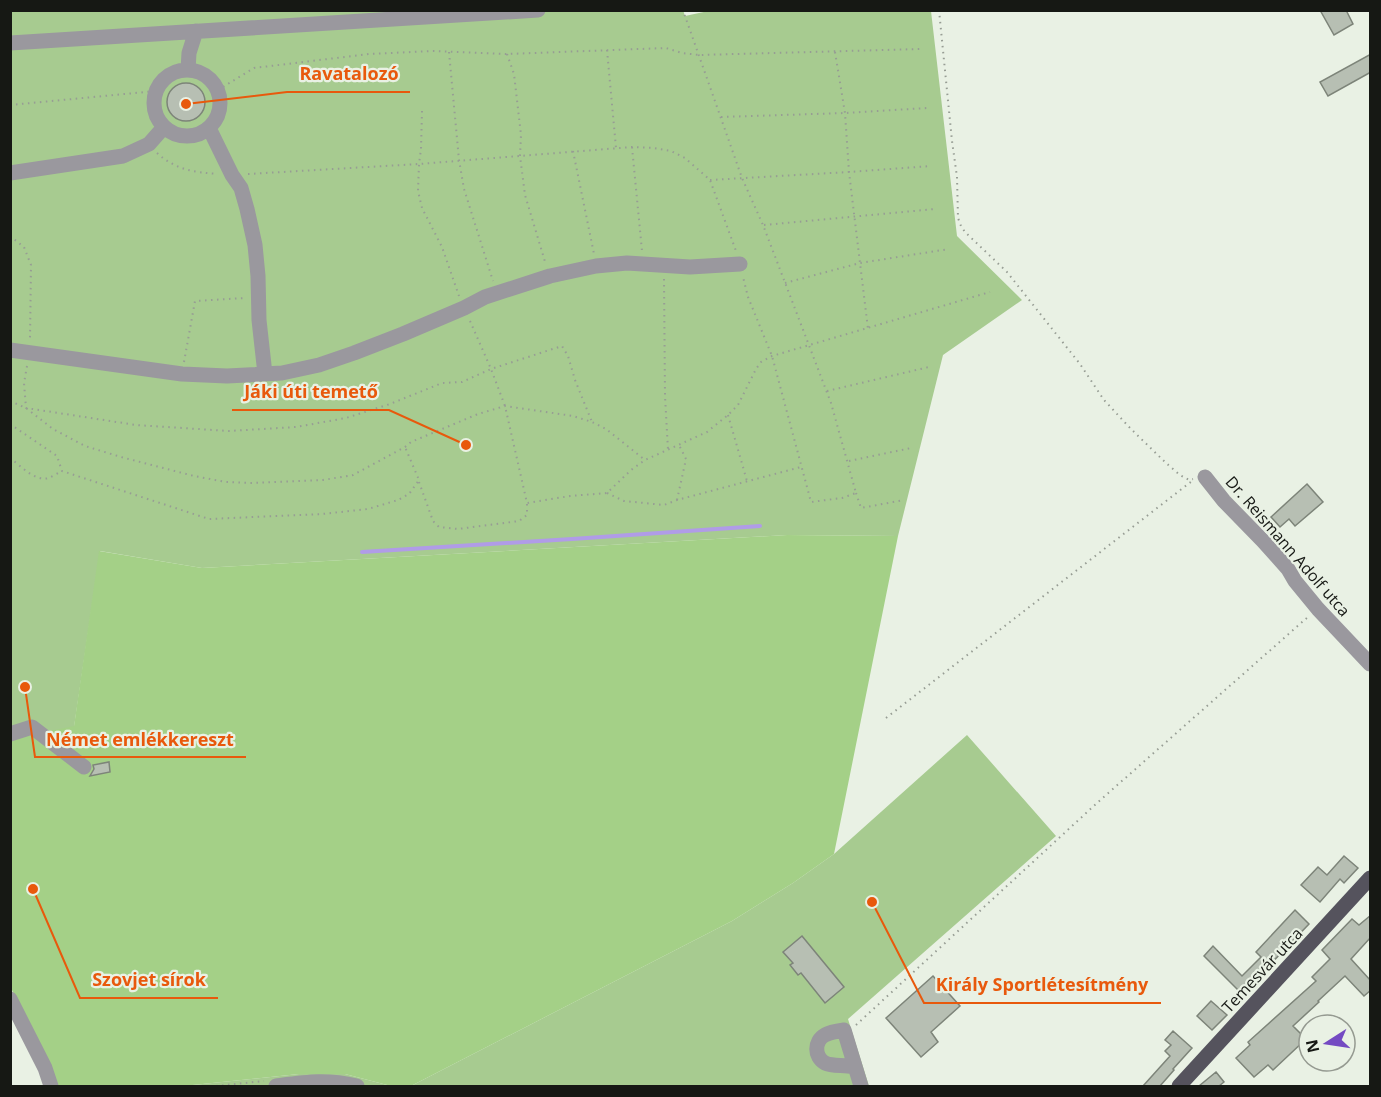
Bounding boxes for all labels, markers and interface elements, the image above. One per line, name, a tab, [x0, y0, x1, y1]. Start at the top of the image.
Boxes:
callout: Ravatalozó	[287, 56, 410, 92]
text: Ravatalozó	[299, 61, 399, 85]
callout: Jáki úti temető	[232, 374, 389, 410]
text: Jáki úti temető	[242, 379, 378, 403]
street label: Dr. Reismann Adolf utca	[1221, 471, 1355, 621]
callout: Német emlékkereszt	[35, 721, 246, 757]
text: Német emlékkereszt	[46, 727, 234, 751]
street label: Temesvár utca	[1217, 923, 1307, 1017]
callout: Szovjet sírok	[80, 962, 218, 998]
text: Szovjet sírok	[92, 967, 207, 991]
callout: Király Sportlétesítmény	[924, 967, 1161, 1003]
text: Király Sportlétesítmény	[936, 972, 1149, 996]
north arrow	[1297, 1013, 1357, 1073]
text: N	[1300, 1037, 1324, 1055]

